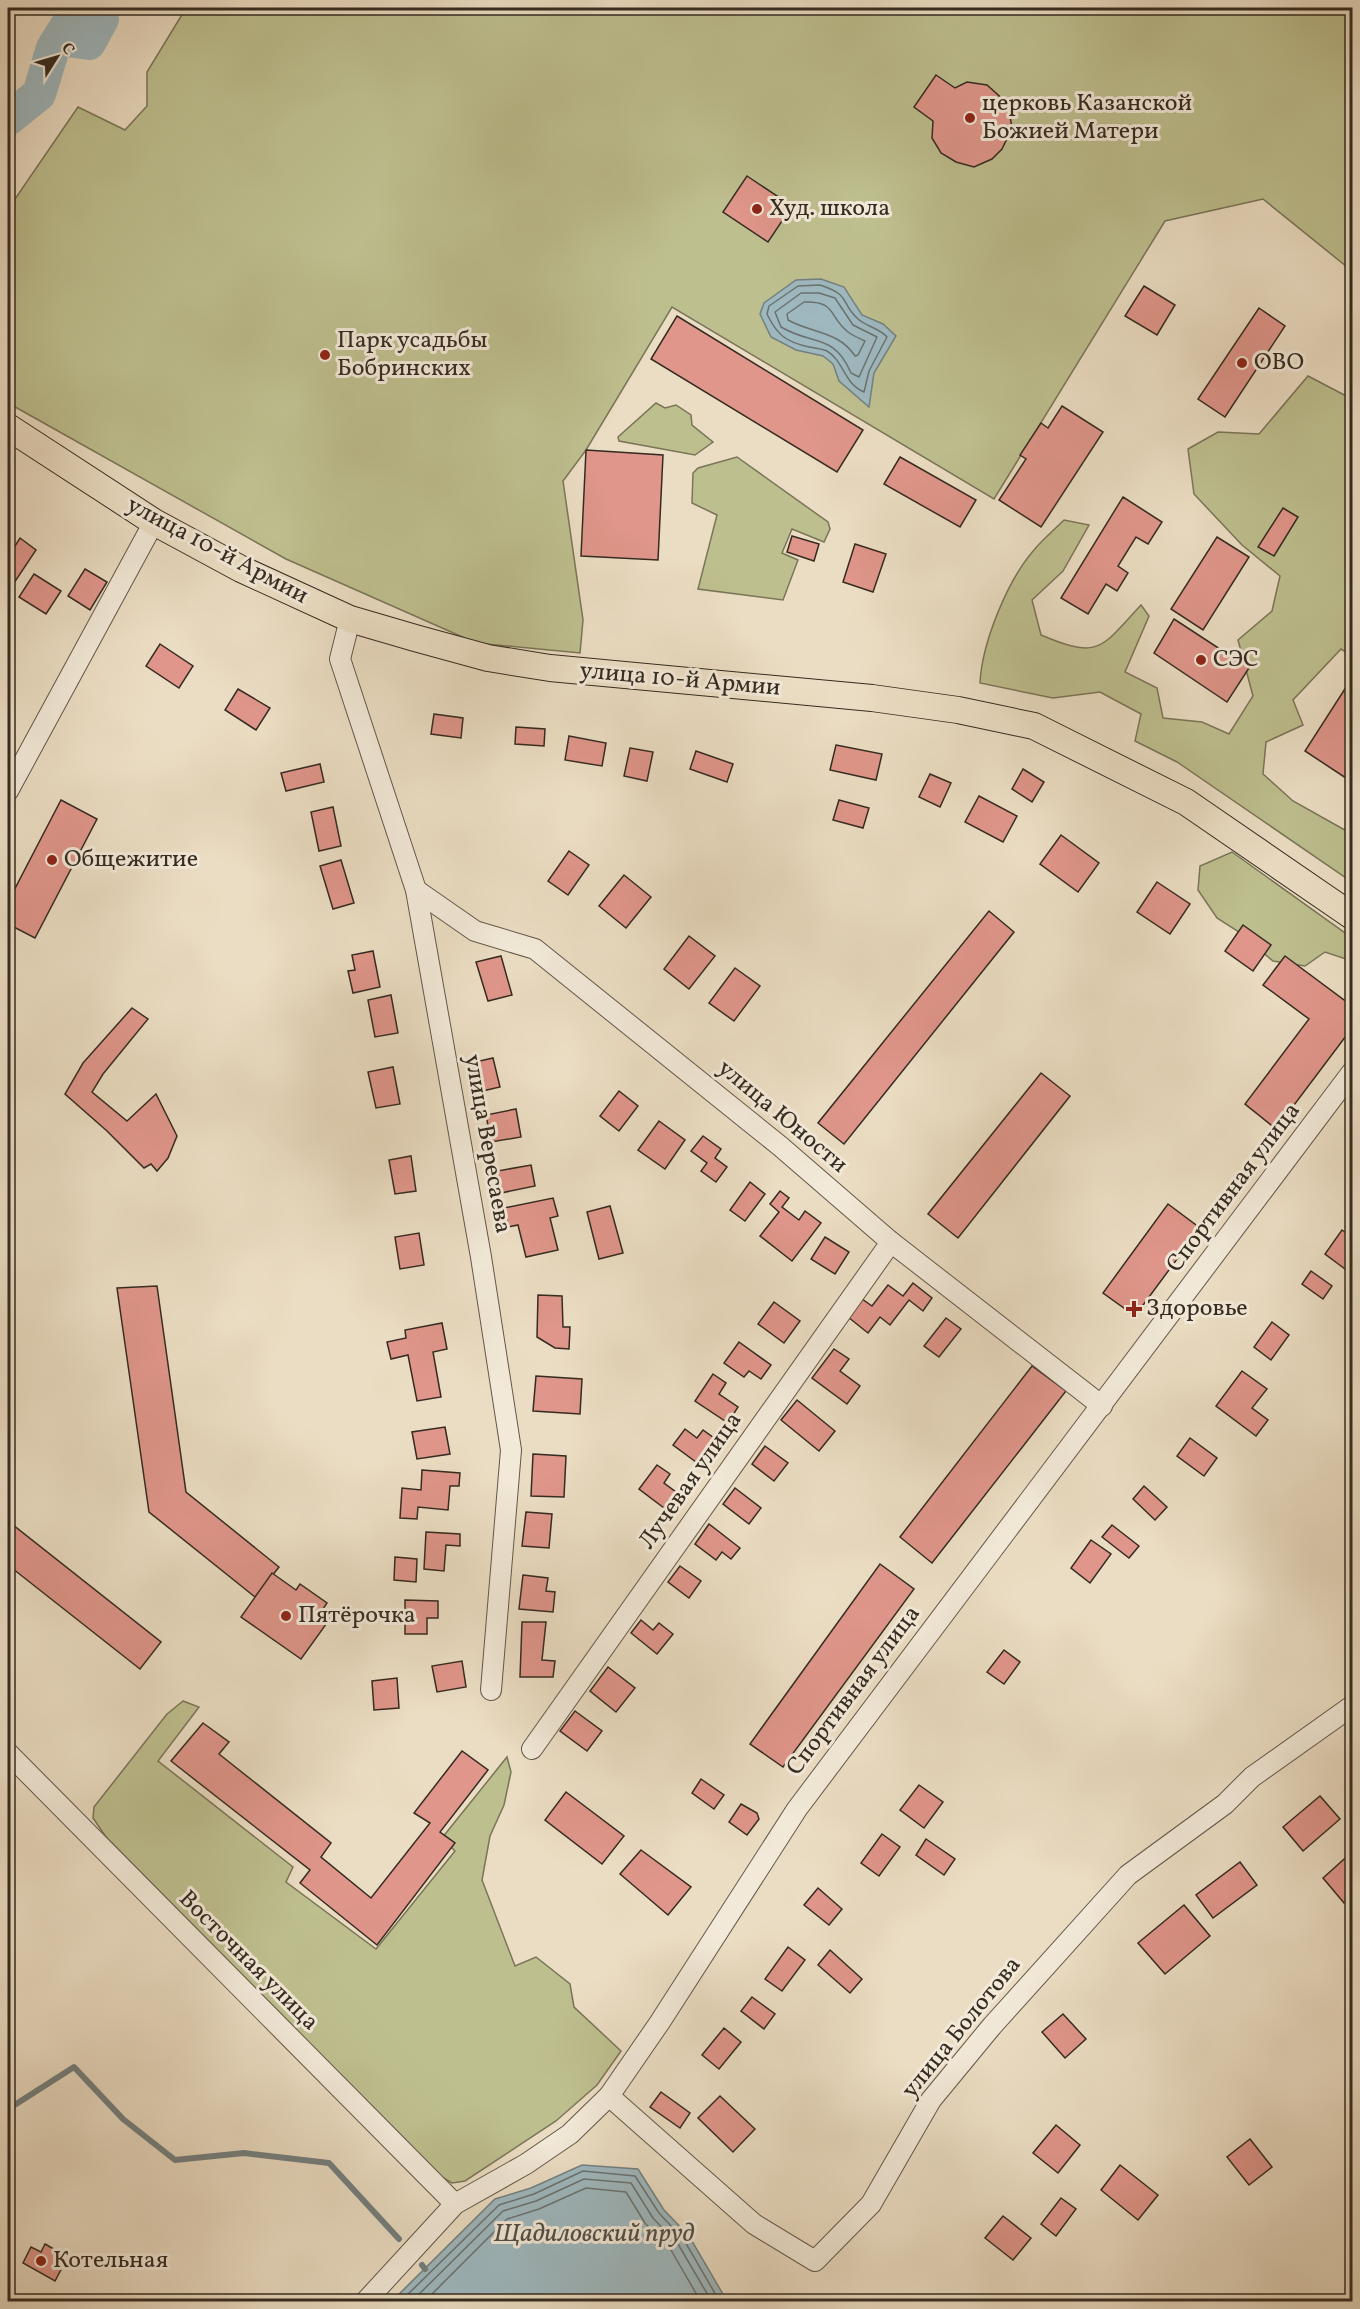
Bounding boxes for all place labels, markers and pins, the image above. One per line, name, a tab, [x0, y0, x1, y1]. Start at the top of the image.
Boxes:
place label: церковь Казанской Божией Матери	[982, 87, 1192, 149]
marker: церковь Казанской Божией Матери	[963, 111, 977, 125]
place label: Худ. школа	[769, 192, 890, 226]
marker: Худ. школа	[750, 202, 764, 216]
place label: Парк усадьбы Бобринских	[337, 324, 487, 386]
place label: ОВО	[1254, 346, 1304, 380]
marker: Парк усадьбы Бобринских	[318, 348, 332, 362]
marker: ОВО	[1235, 356, 1249, 370]
place label: СЭС	[1213, 643, 1259, 677]
marker: СЭС	[1194, 653, 1208, 667]
place label: Общежитие	[64, 843, 198, 877]
marker: Общежитие	[45, 853, 59, 867]
place label: Здоровье	[1146, 1292, 1248, 1326]
marker: Здоровье	[1127, 1302, 1141, 1316]
place label: Пятёрочка	[298, 1599, 416, 1633]
marker: Пятёрочка	[279, 1609, 293, 1623]
place label: Котельная	[53, 2244, 168, 2278]
marker: Котельная	[34, 2254, 48, 2268]

